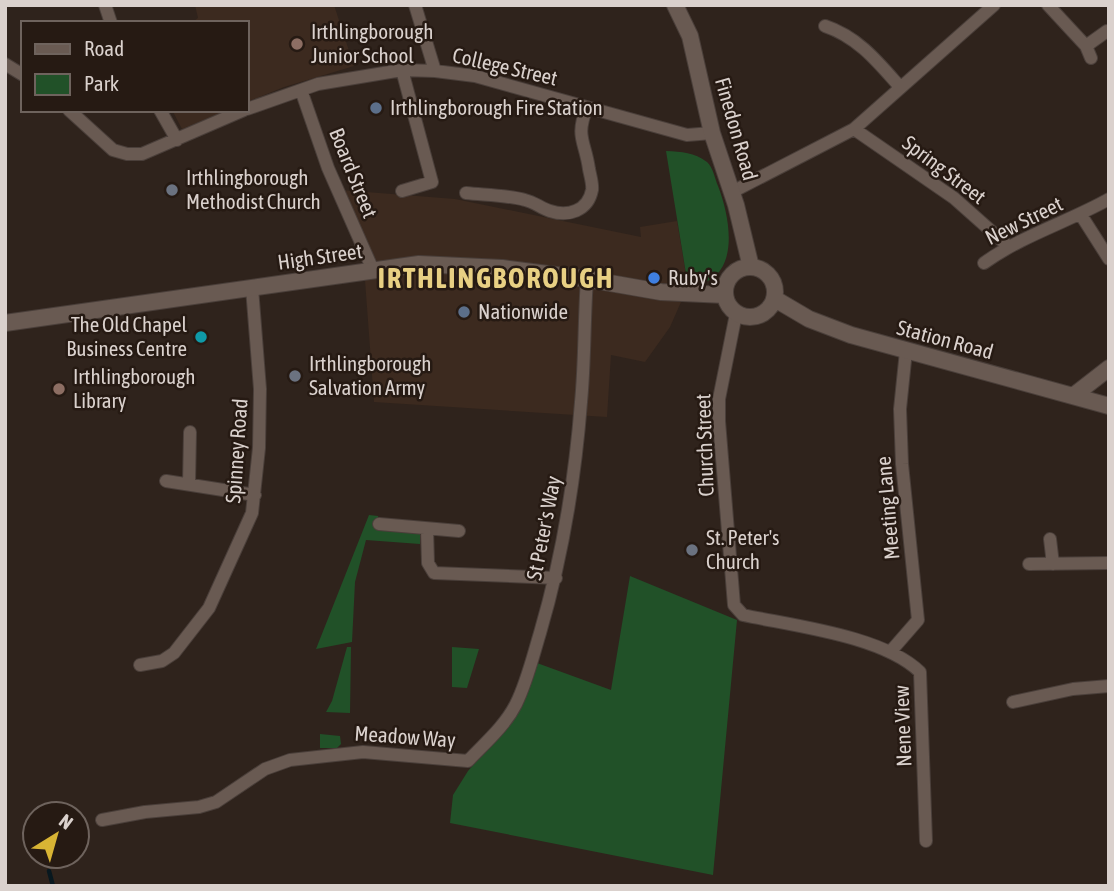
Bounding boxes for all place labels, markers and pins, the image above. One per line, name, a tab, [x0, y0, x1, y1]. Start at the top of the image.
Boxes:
place label: Irthlingborough Junior School	[311, 19, 433, 67]
marker: Irthlingborough Junior School	[289, 36, 305, 52]
place label: Irthlingborough Fire Station	[390, 95, 603, 119]
marker: Irthlingborough Fire Station	[368, 100, 384, 116]
place label: Irthlingborough Methodist Church	[186, 165, 321, 213]
marker: Irthlingborough Methodist Church	[164, 182, 180, 198]
place label: Ruby's	[668, 265, 718, 289]
marker: Ruby's	[646, 270, 662, 286]
place label: Nationwide	[478, 299, 568, 323]
marker: Nationwide	[456, 304, 472, 320]
place label: The Old Chapel Business Centre	[66, 312, 187, 360]
marker: The Old Chapel Business Centre	[193, 329, 209, 345]
place label: Irthlingborough Salvation Army	[309, 351, 431, 399]
place label: Irthlingborough Library	[73, 364, 195, 412]
marker: Irthlingborough Salvation Army	[287, 368, 303, 384]
marker: Irthlingborough Library	[51, 381, 67, 397]
place label: St. Peter's Church	[706, 525, 780, 573]
marker: St. Peter's Church	[684, 542, 700, 558]

